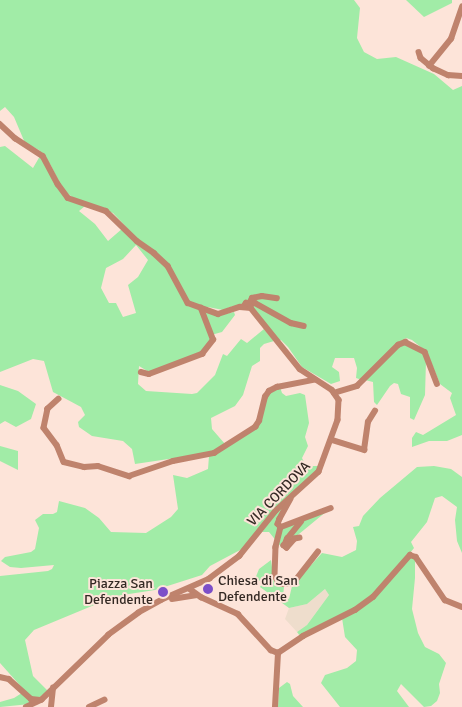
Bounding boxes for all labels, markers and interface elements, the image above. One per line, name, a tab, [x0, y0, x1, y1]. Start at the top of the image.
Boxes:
street label: VIA CORDOVA	[244, 458, 314, 530]
place label: Chiesa di San Defendente	[218, 573, 298, 606]
place label: Piazza San Defendente	[84, 576, 153, 608]
marker: Chiesa di San Defendente	[202, 583, 214, 595]
marker: Piazza San Defendente	[157, 586, 169, 598]

